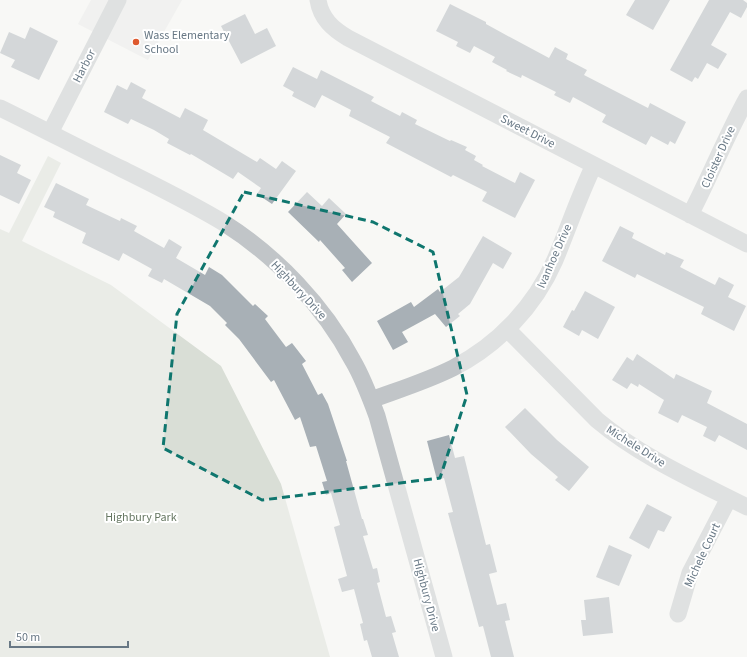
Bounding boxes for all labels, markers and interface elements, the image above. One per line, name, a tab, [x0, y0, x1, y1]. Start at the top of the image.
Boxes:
place label: Wass Elementary School	[144, 27, 230, 58]
marker: Wass Elementary School	[131, 37, 141, 47]
street label: Harbor	[69, 46, 100, 86]
street label: Sweet Drive	[498, 110, 558, 152]
street label: Cloister Drive	[697, 123, 740, 191]
street label: Ivanhoe Drive	[533, 221, 576, 291]
street label: Highbury Drive	[267, 257, 330, 324]
street label: Michele Drive	[603, 421, 669, 471]
park label: Highbury Park	[105, 509, 177, 526]
street label: Michele Court	[680, 520, 725, 590]
street label: Highbury Drive	[409, 557, 444, 634]
scale bar	[10, 623, 128, 649]
text: 50 m	[16, 629, 40, 646]

